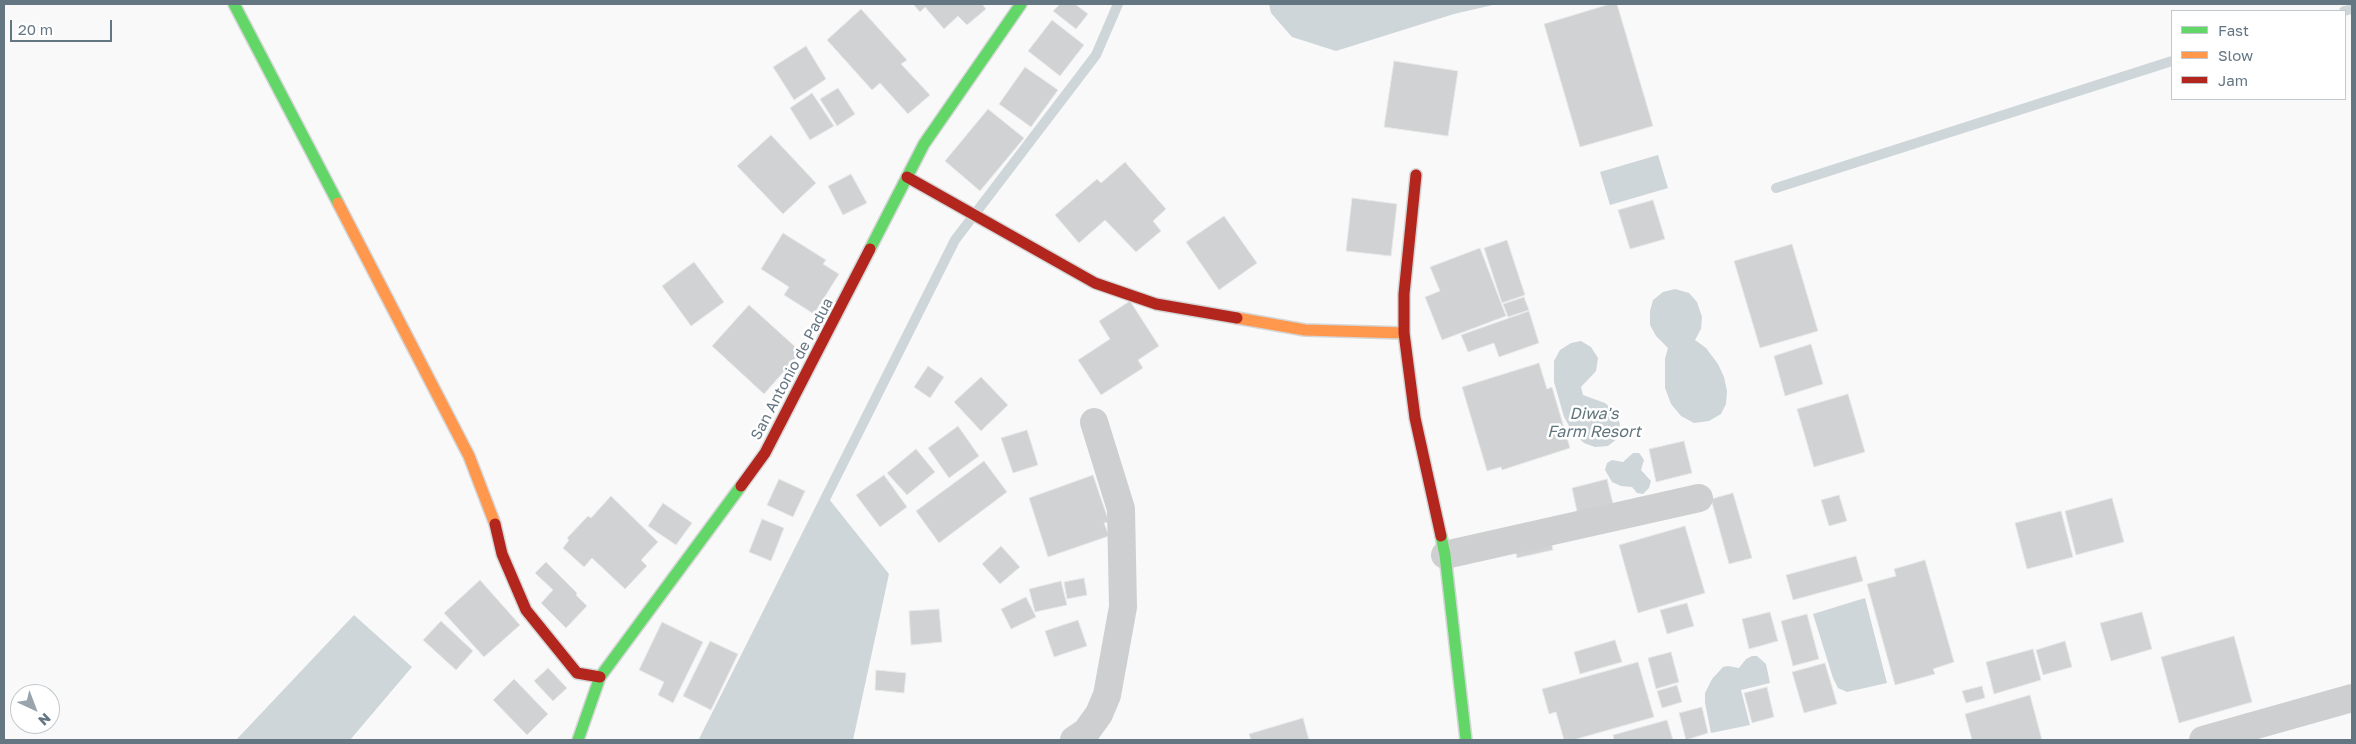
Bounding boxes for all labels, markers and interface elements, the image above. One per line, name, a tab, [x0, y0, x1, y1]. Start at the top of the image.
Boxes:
scale bar	[12, 10, 115, 42]
legend	[2171, 10, 2346, 100]
text: 20 m	[18, 20, 53, 38]
text: Fast	[2218, 21, 2249, 39]
text: Slow	[2218, 46, 2253, 64]
text: Jam	[2218, 71, 2248, 89]
street label: San Antonio de Padua	[747, 295, 837, 443]
water label: Diwa's Farm Resort	[1547, 404, 1641, 442]
north arrow	[10, 684, 60, 734]
text: N	[35, 710, 55, 729]

